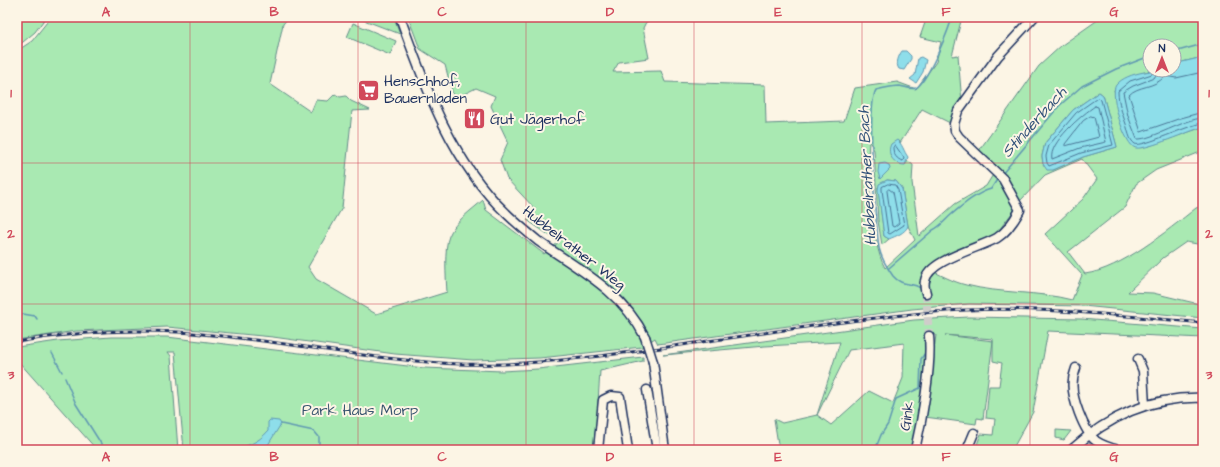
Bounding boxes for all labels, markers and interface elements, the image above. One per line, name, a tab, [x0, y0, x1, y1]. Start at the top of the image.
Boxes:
text: A	[102, 3, 111, 21]
text: B	[269, 3, 279, 21]
text: C	[437, 3, 447, 21]
text: D	[606, 3, 615, 21]
text: E	[774, 3, 782, 21]
text: F	[941, 3, 951, 21]
text: G	[1109, 3, 1119, 21]
north arrow	[1142, 38, 1182, 78]
text: N	[1159, 41, 1166, 56]
place label: Henschhof, Bauernladen	[384, 71, 468, 109]
supermarket icon: Henschhof, Bauernladen	[355, 77, 381, 103]
water label: Stinderbach	[996, 81, 1072, 162]
text: 1	[10, 84, 12, 102]
text: 1	[1208, 84, 1210, 102]
water label: Hubbelrather Bach	[852, 105, 882, 246]
restaurant icon: Gut Jägerhof	[461, 106, 487, 132]
place label: Gut Jägerhof	[490, 109, 585, 131]
street label: Hubbelrather Weg	[517, 201, 630, 296]
text: 2	[6, 225, 15, 243]
text: 2	[1204, 225, 1213, 243]
text: 3	[7, 366, 15, 384]
text: 3	[1205, 366, 1213, 384]
park label: Park Haus Morp	[302, 400, 418, 421]
street label: Gink	[894, 400, 920, 432]
text: A	[102, 448, 111, 466]
text: B	[269, 448, 279, 466]
text: C	[437, 448, 447, 466]
text: D	[606, 448, 615, 466]
text: E	[774, 448, 782, 466]
text: F	[941, 448, 951, 466]
text: G	[1109, 448, 1119, 466]

